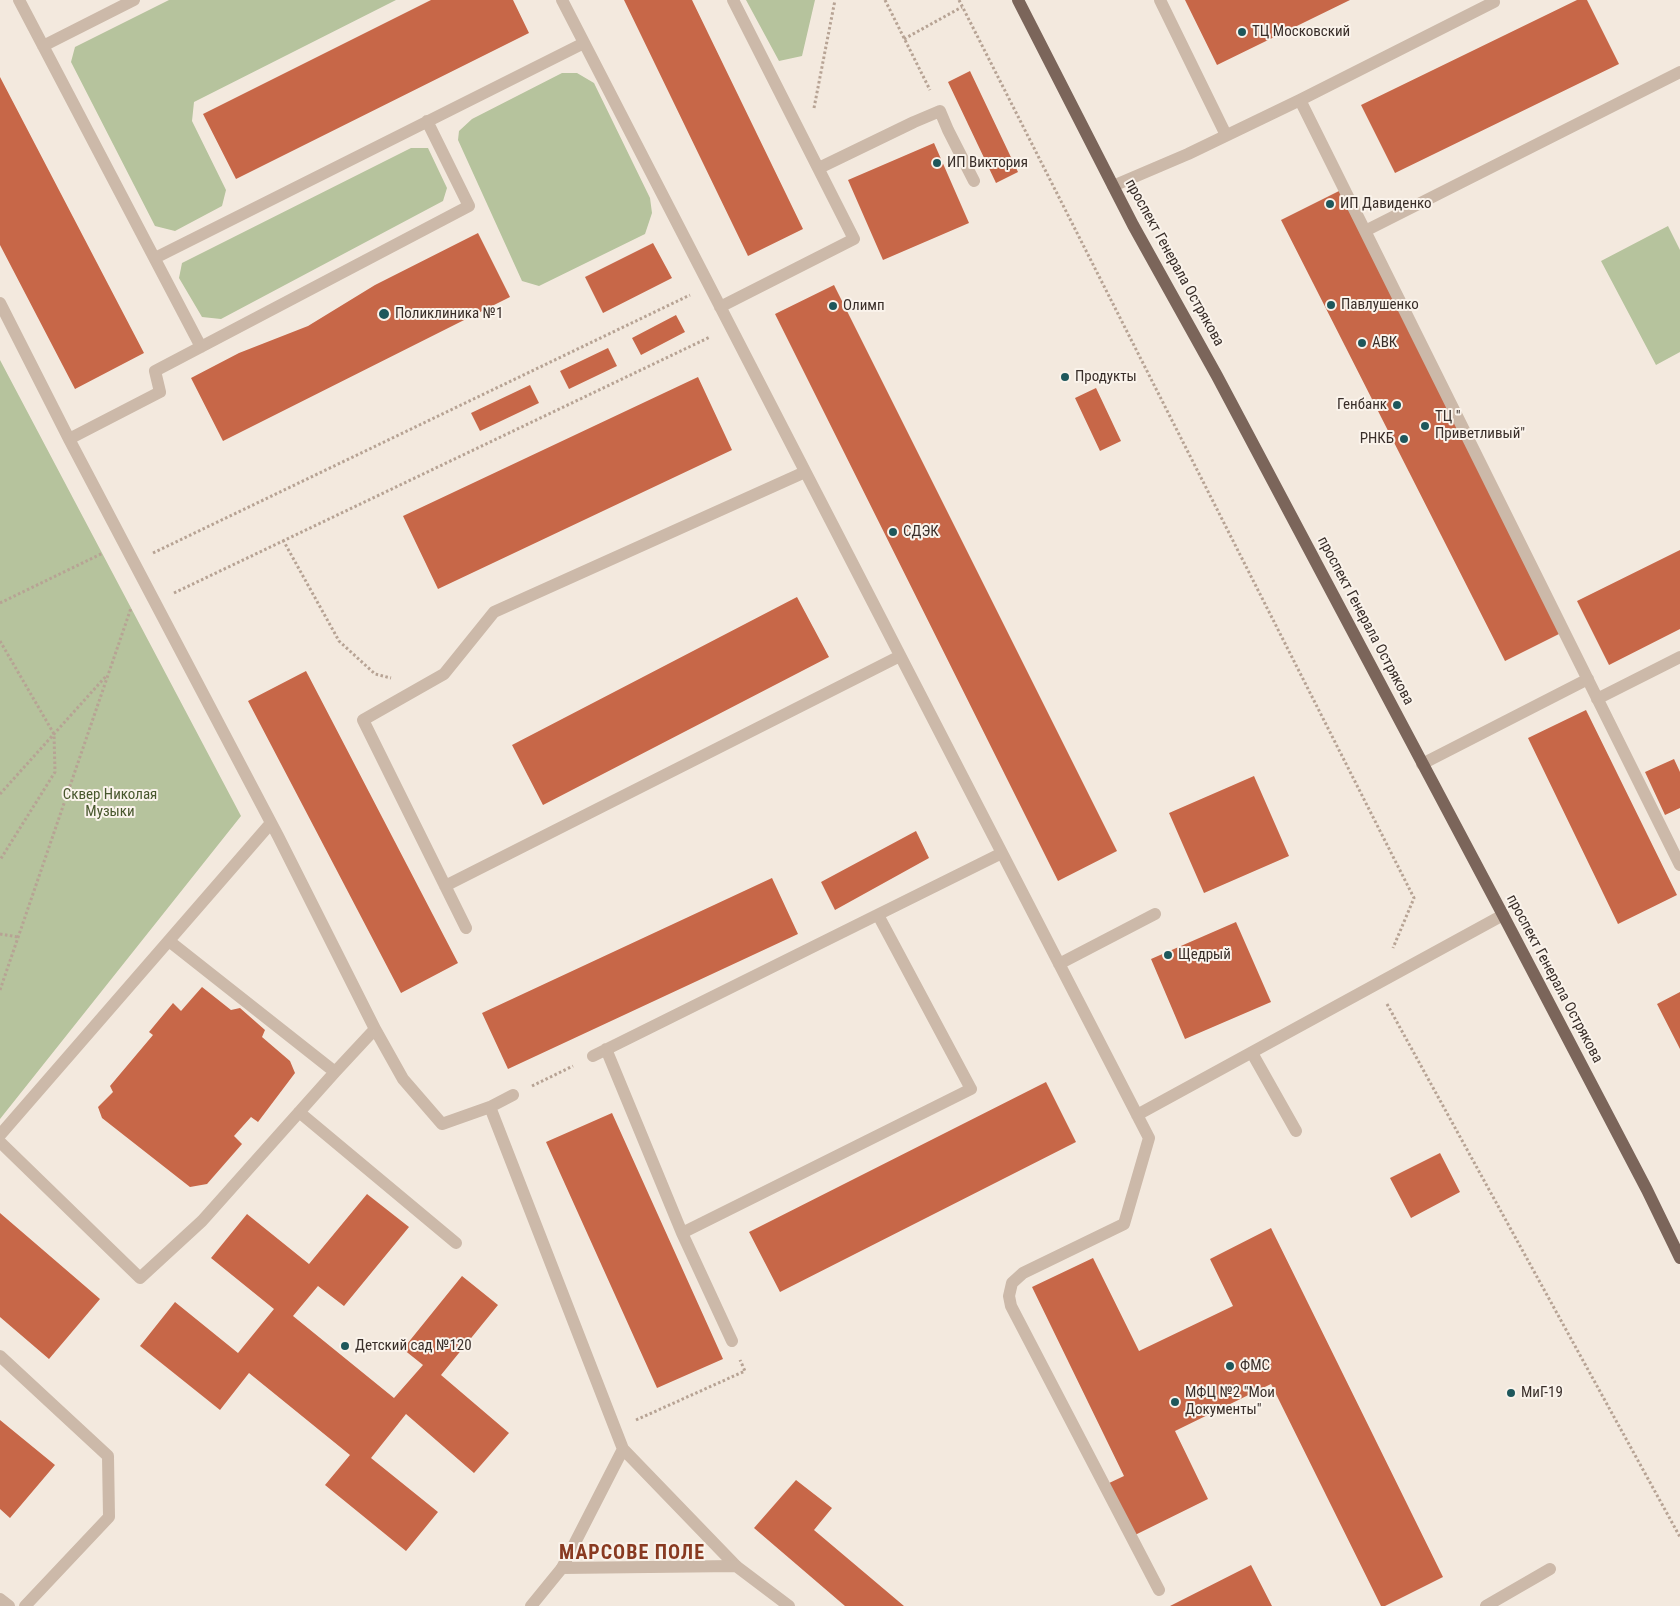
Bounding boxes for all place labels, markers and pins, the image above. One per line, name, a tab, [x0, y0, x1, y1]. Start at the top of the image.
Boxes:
place label: ТЦ Московский	[1252, 23, 1350, 41]
marker: ТЦ Московский	[1236, 26, 1248, 38]
place label: ИП Виктория	[947, 154, 1028, 172]
marker: ИП Виктория	[931, 157, 943, 169]
place label: ИП Давиденко	[1340, 195, 1432, 213]
marker: ИП Давиденко	[1324, 198, 1336, 210]
place label: Павлушенко	[1341, 296, 1419, 314]
place label: Олимп	[843, 297, 885, 315]
marker: Павлушенко	[1325, 299, 1337, 311]
marker: Олимп	[827, 300, 839, 312]
place label: Поликлиника №1	[395, 305, 503, 323]
marker: Поликлиника №1	[377, 307, 391, 321]
place label: АВК	[1372, 334, 1397, 352]
marker: АВК	[1356, 337, 1368, 349]
place label: Продукты	[1075, 368, 1137, 386]
marker: Продукты	[1059, 371, 1071, 383]
place label: Генбанк	[1337, 396, 1387, 414]
marker: Генбанк	[1391, 399, 1403, 411]
place label: ТЦ " Приветливый"	[1435, 408, 1525, 443]
marker: ТЦ " Приветливый"	[1419, 420, 1431, 432]
place label: РНКБ	[1360, 430, 1394, 448]
marker: РНКБ	[1398, 433, 1410, 445]
place label: СДЭК	[903, 523, 939, 541]
marker: СДЭК	[887, 526, 899, 538]
place label: Щедрый	[1178, 946, 1231, 964]
marker: Щедрый	[1162, 949, 1174, 961]
place label: Детский сад №120	[355, 1337, 472, 1355]
marker: Детский сад №120	[339, 1340, 351, 1352]
place label: ФМС	[1240, 1357, 1270, 1375]
marker: ФМС	[1224, 1360, 1236, 1372]
place label: МФЦ №2 "Мои Документы"	[1185, 1384, 1275, 1419]
place label: МиГ-19	[1521, 1384, 1563, 1402]
marker: МиГ-19	[1505, 1387, 1517, 1399]
marker: МФЦ №2 "Мои Документы"	[1169, 1396, 1181, 1408]

